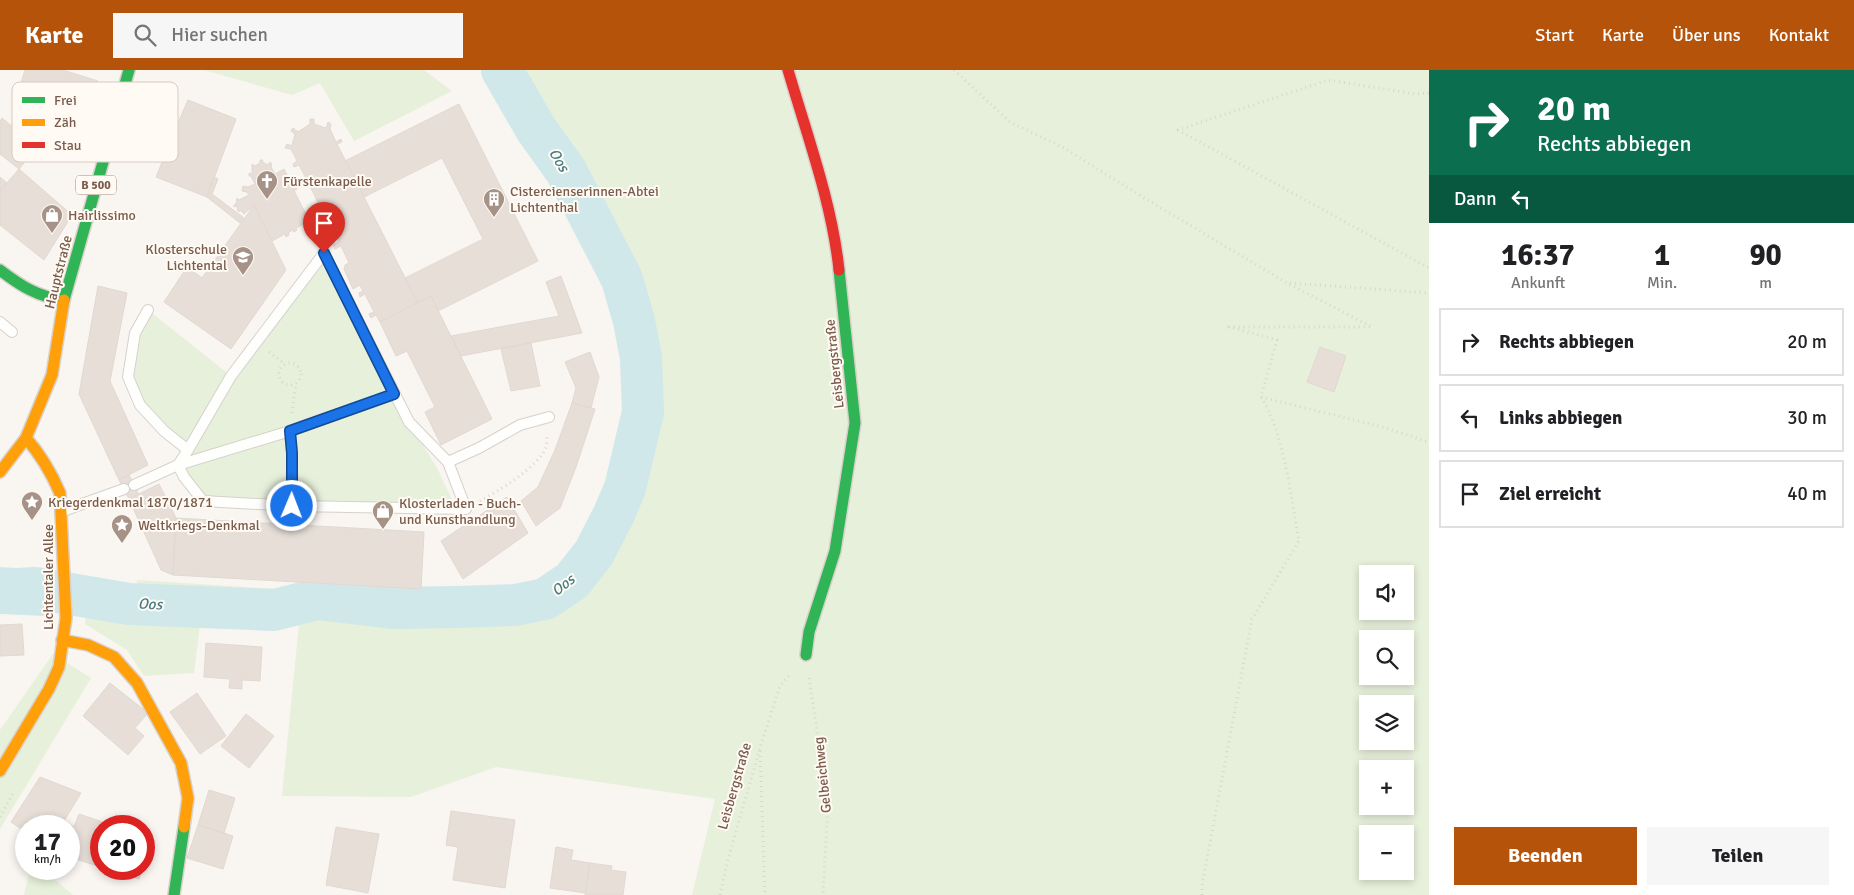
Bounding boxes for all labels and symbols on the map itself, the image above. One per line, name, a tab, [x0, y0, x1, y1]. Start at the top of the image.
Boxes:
legend	[12, 82, 178, 162]
text: Frei	[54, 92, 77, 109]
text: Zäh	[54, 114, 76, 131]
text: Stau	[54, 137, 81, 154]
water label: Oos	[545, 145, 574, 176]
church icon: Fürstenkapelle	[255, 169, 279, 200]
place label: Fürstenkapelle	[283, 173, 372, 190]
road number: B 500	[76, 176, 116, 194]
place label: Cistercienserinnen-Abtei Lichtenthal	[510, 183, 659, 216]
building icon: Cistercienserinnen-Abtei Lichtenthal	[482, 187, 506, 218]
pin	[303, 202, 345, 253]
shop icon: Hairlissimo	[40, 203, 64, 234]
place label: Hairlissimo	[68, 207, 136, 224]
street label: Hauptstraße	[41, 233, 76, 311]
place label: Klosterschule Lichtental	[145, 241, 227, 274]
school or university icon: Klosterschule Lichtental	[231, 245, 255, 276]
street label: Leisbergstraße	[821, 318, 848, 409]
position arrow	[265, 479, 317, 531]
place icon: Kriegerdenkmal 1870/1871	[20, 490, 44, 521]
place label: Kriegerdenkmal 1870/1871	[48, 494, 213, 511]
place label: Klosterladen - Buch- und Kunsthandlung	[399, 495, 521, 528]
shop icon: Klosterladen - Buch- und Kunsthandlung	[371, 499, 395, 530]
place icon: Weltkriegs-Denkmal	[110, 513, 134, 544]
place label: Weltkriegs-Denkmal	[138, 517, 260, 534]
street label: Lichtentaler Allee	[40, 524, 57, 630]
water label: Oos	[548, 570, 579, 600]
water label: Oos	[138, 595, 164, 613]
street label: Gelbeichweg	[810, 736, 835, 814]
street label: Leisbergstraße	[714, 741, 755, 832]
speed limit sign: 20	[90, 815, 155, 880]

